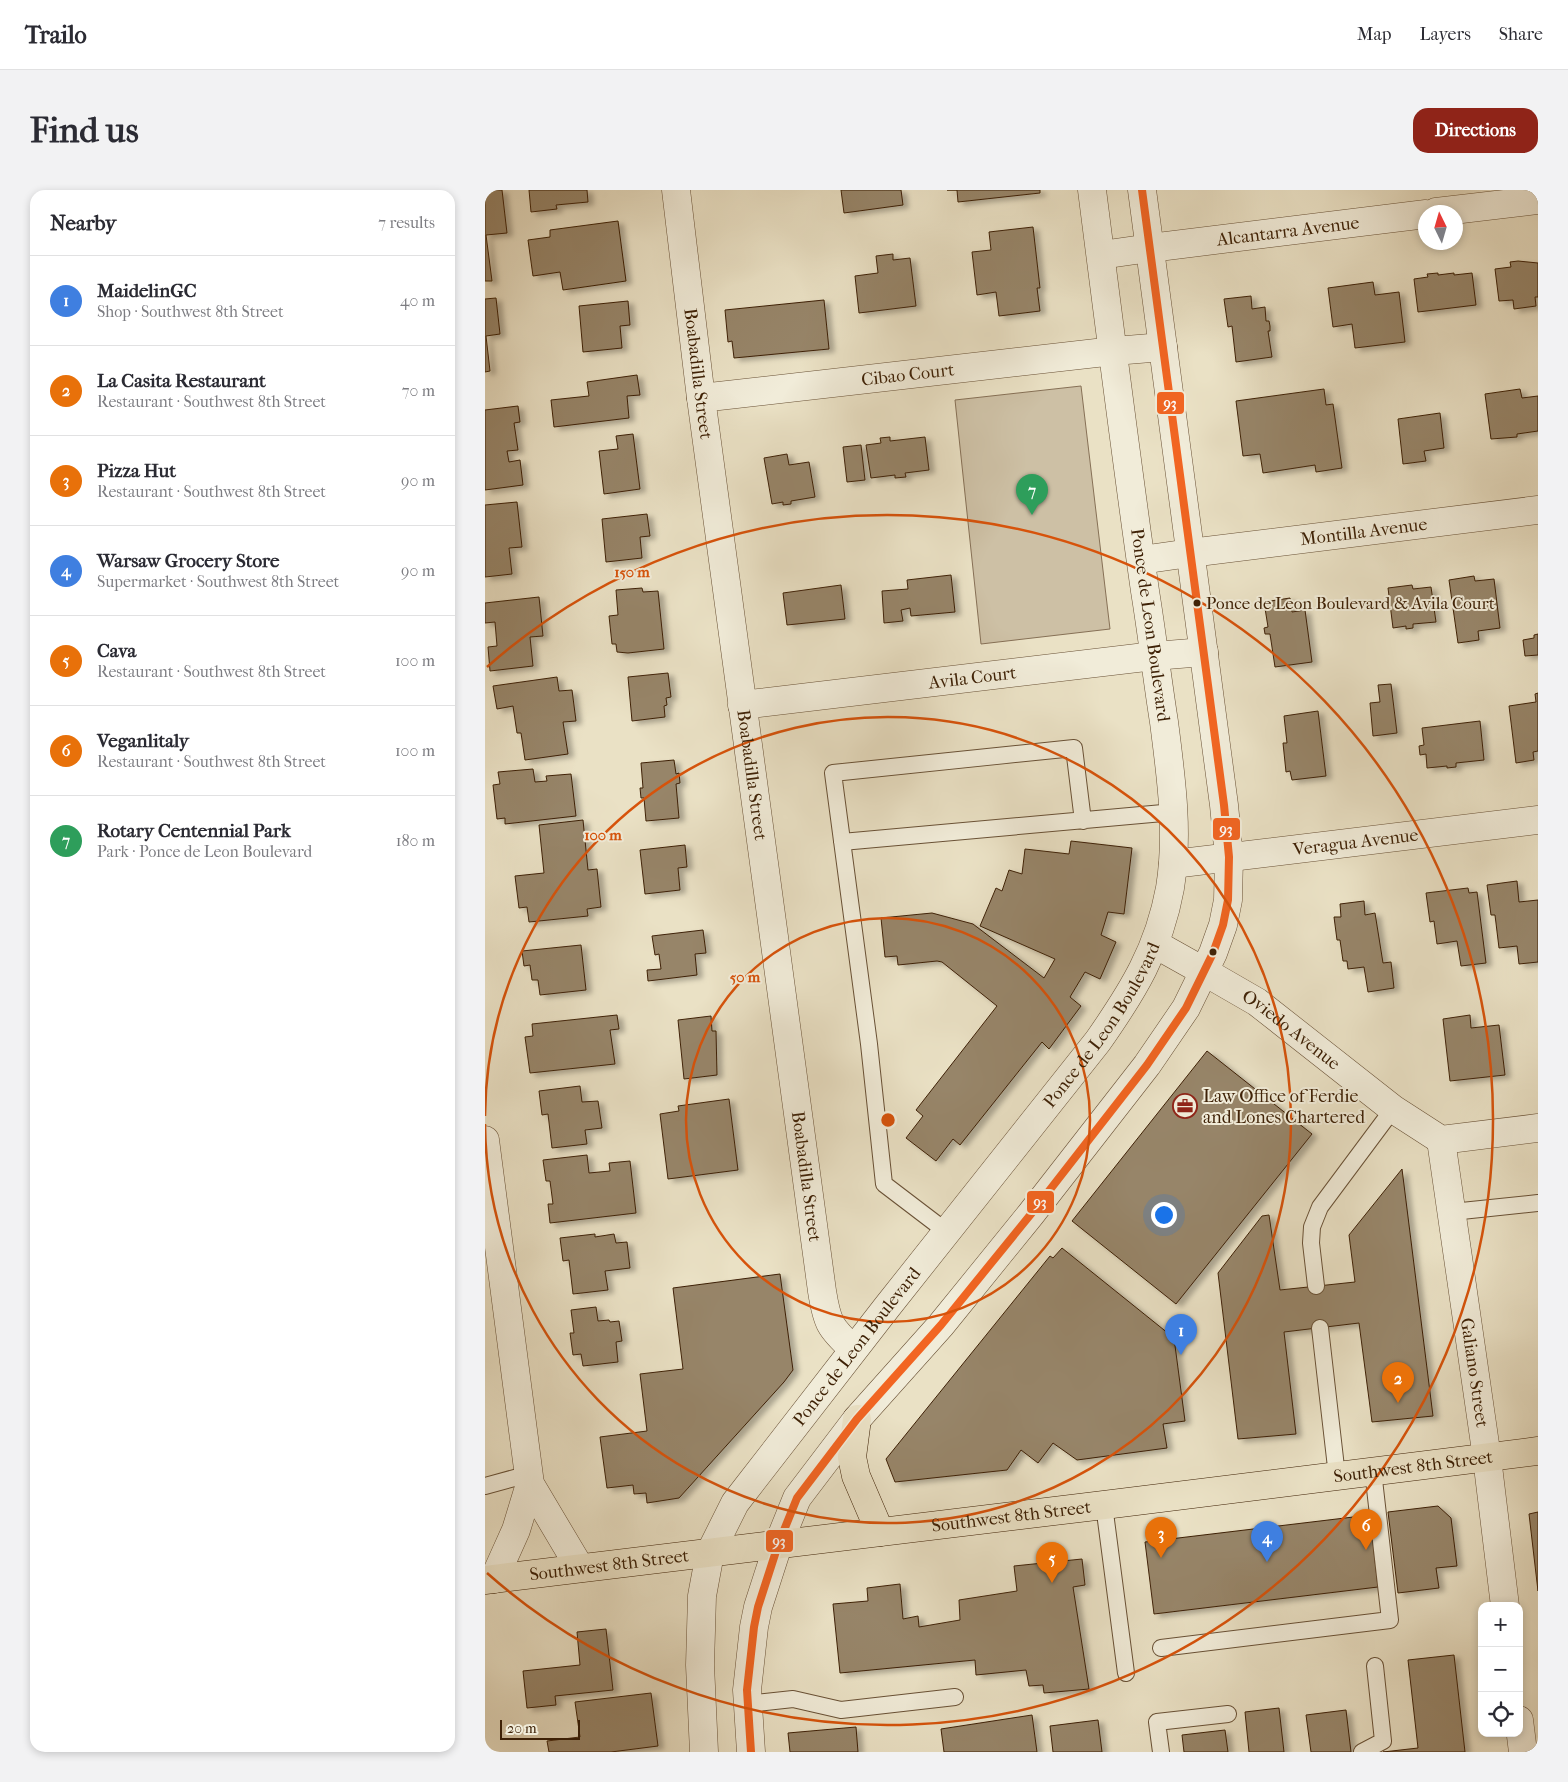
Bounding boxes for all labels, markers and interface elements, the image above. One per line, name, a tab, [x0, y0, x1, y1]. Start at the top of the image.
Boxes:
text: Trailo	[25, 21, 87, 49]
text: Map	[1357, 24, 1391, 45]
text: Layers	[1419, 24, 1471, 45]
text: Share	[1499, 24, 1543, 45]
button: Directions	[1413, 108, 1538, 153]
text: Find us	[30, 110, 139, 151]
north arrow	[1418, 205, 1463, 250]
text: Nearby	[50, 211, 116, 235]
street label: Alcantarra Avenue	[1214, 212, 1361, 250]
text: 7 results	[378, 213, 435, 232]
text: MaidelinGC	[97, 280, 196, 302]
text: 1	[63, 291, 69, 310]
text: 40 m	[400, 291, 435, 310]
text: Shop · Southwest 8th Street	[97, 302, 284, 321]
street label: Boabadilla Street	[680, 307, 717, 441]
street label: Cibao Court	[860, 359, 956, 390]
text: La Casita Restaurant	[97, 370, 266, 392]
text: 2	[62, 381, 70, 400]
text: 70 m	[402, 381, 435, 400]
line badge: 93	[1156, 391, 1185, 415]
text: Restaurant · Southwest 8th Street	[97, 392, 326, 411]
text: 93	[1162, 395, 1177, 412]
text: Pizza Hut	[97, 460, 176, 482]
text: 3	[63, 471, 69, 490]
text: 90 m	[401, 471, 435, 490]
pin: 7	[1016, 474, 1048, 515]
text: Restaurant · Southwest 8th Street	[97, 482, 326, 501]
street label: Montilla Avenue	[1299, 513, 1428, 550]
street label: Ponce de Leon Boulevard	[1126, 527, 1174, 723]
text: Warsaw Grocery Store	[97, 550, 279, 572]
text: 4	[61, 561, 71, 580]
text: 90 m	[401, 561, 435, 580]
text: 150 m	[614, 563, 650, 581]
text: Supermarket · Southwest 8th Street	[97, 572, 339, 591]
place label: Ponce de Leon Boulevard & Avila Court	[1206, 593, 1495, 613]
marker: Ponce de Leon Boulevard & Avila Court	[1192, 598, 1202, 608]
text: Cava	[97, 640, 136, 662]
text: 5	[63, 651, 69, 670]
text: 100 m	[395, 651, 435, 670]
text: Restaurant · Southwest 8th Street	[97, 662, 326, 681]
street label: Avila Court	[926, 662, 1018, 693]
street label: Boabadilla Street	[733, 708, 771, 842]
text: Veganlitaly	[97, 730, 189, 752]
text: 6	[62, 741, 70, 760]
text: 100 m	[395, 741, 435, 760]
text: Restaurant · Southwest 8th Street	[97, 752, 326, 771]
line badge: 93	[1212, 817, 1241, 841]
text: Rotary Centennial Park	[97, 820, 291, 842]
text: 93	[1218, 821, 1233, 838]
street label: Veragua Avenue	[1291, 824, 1420, 860]
text: 100 m	[584, 826, 622, 844]
text: 7	[62, 831, 70, 850]
text: 180 m	[396, 831, 435, 850]
text: Park · Ponce de Leon Boulevard	[97, 842, 312, 861]
street label: Ponce de Leon Boulevard	[1039, 939, 1164, 1112]
unlabelled marker	[1208, 947, 1218, 957]
text: 50 m	[730, 968, 761, 986]
street label: Oviedo Avenue	[1239, 985, 1345, 1074]
place label: Law Office of Ferdie and Lones Chartered	[1203, 1086, 1365, 1128]
office icon: Law Office of Ferdie and Lones Chartered	[1172, 1093, 1198, 1119]
street label: Boabadilla Street	[787, 1110, 826, 1244]
centre of rings	[879, 1111, 897, 1129]
line badge: 93	[1026, 1190, 1055, 1214]
text: 93	[1032, 1194, 1047, 1211]
your location	[1151, 1202, 1177, 1228]
street label: Ponce de Leon Boulevard	[788, 1263, 925, 1430]
pin: 1	[1165, 1314, 1197, 1355]
street label: Galiano Street	[1456, 1316, 1493, 1429]
pin: 2	[1382, 1362, 1414, 1403]
street label: Southwest 8th Street	[1332, 1446, 1495, 1487]
street label: Southwest 8th Street	[930, 1496, 1093, 1536]
pin: 6	[1350, 1509, 1382, 1550]
pin: 3	[1145, 1517, 1177, 1558]
pin: 4	[1251, 1521, 1283, 1562]
line badge: 93	[765, 1529, 794, 1553]
text: 93	[771, 1533, 786, 1550]
pin: 5	[1036, 1542, 1068, 1583]
street label: Southwest 8th Street	[528, 1545, 691, 1585]
map controls	[1478, 1602, 1523, 1737]
button: +	[1478, 1602, 1523, 1647]
button: −	[1478, 1647, 1523, 1692]
button: locate	[1478, 1692, 1523, 1737]
scale bar	[500, 1717, 580, 1740]
text: 20 m	[507, 1720, 537, 1737]

